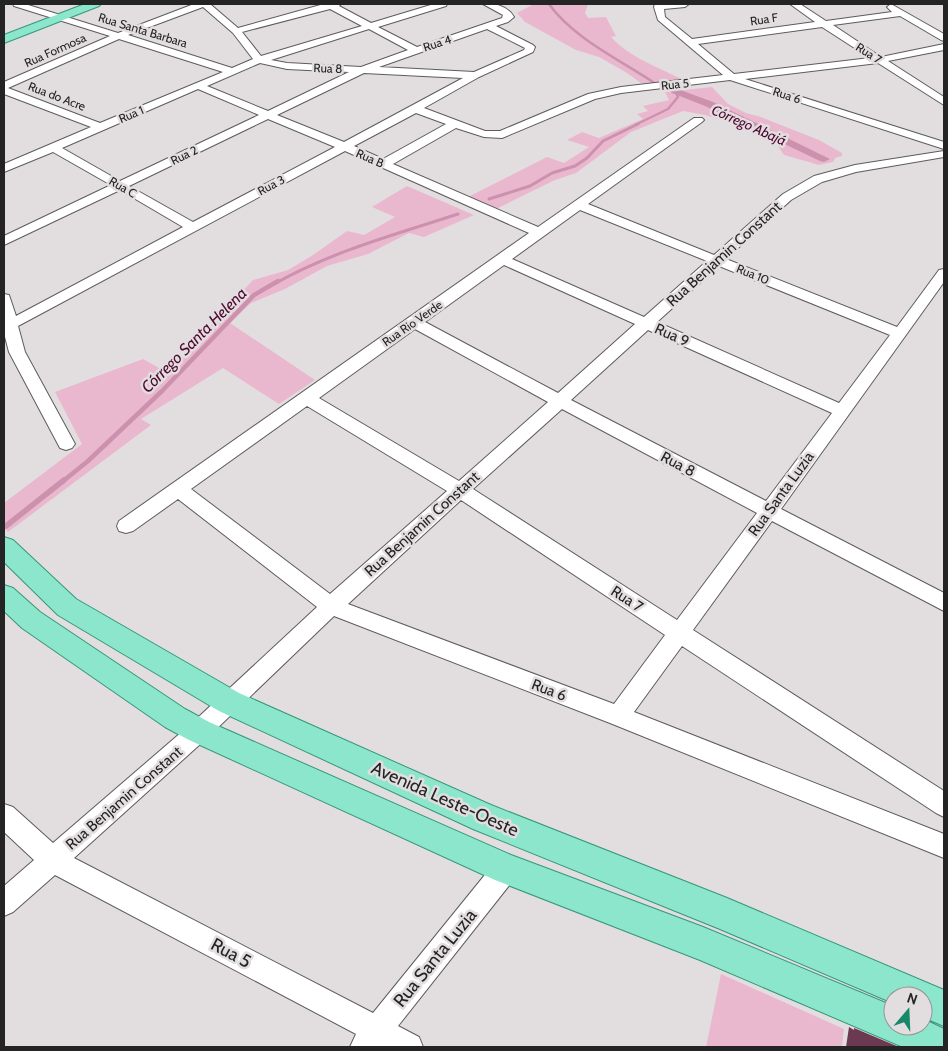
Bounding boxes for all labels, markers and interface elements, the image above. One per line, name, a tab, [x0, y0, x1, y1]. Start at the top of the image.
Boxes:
street label: Rua Santa Barbara	[97, 9, 190, 51]
street label: Rua F	[749, 10, 780, 28]
street label: Rua Formosa	[22, 30, 88, 70]
street label: Rua 4	[421, 31, 453, 55]
street label: Rua 7	[853, 39, 885, 67]
street label: Rua 8	[313, 60, 343, 76]
street label: Rua 5	[660, 75, 690, 93]
street label: Rua do Acre	[26, 78, 88, 114]
street label: Rua 6	[771, 83, 803, 107]
water label: Córrego Abajá	[709, 101, 789, 149]
street label: Rua 1	[116, 102, 146, 126]
street label: Rua 2	[168, 142, 200, 168]
street label: Rua B	[354, 145, 386, 171]
street label: Rua 3	[255, 172, 287, 198]
street label: Rua C	[107, 173, 139, 201]
street label: Rua Benjamin Constant	[663, 198, 785, 310]
street label: Rua 10	[734, 261, 772, 287]
water label: Córrego Santa Helena	[137, 283, 251, 397]
street label: Rua Rio Verde	[379, 297, 445, 349]
street label: Rua 9	[652, 319, 692, 351]
street label: Rua 8	[658, 448, 698, 480]
street label: Rua Santa Luzia	[744, 448, 818, 540]
street label: Rua Benjamin Constant	[361, 468, 483, 580]
street label: Rua 7	[607, 582, 647, 616]
street label: Rua 6	[529, 675, 569, 705]
street label: Rua Benjamin Constant	[62, 743, 186, 853]
street label: Avenida Leste-Oeste	[368, 757, 522, 841]
street label: Rua Santa Luzia	[389, 904, 481, 1011]
street label: Rua 5	[207, 933, 255, 973]
north arrow	[883, 986, 933, 1036]
text: N	[905, 989, 920, 1009]

